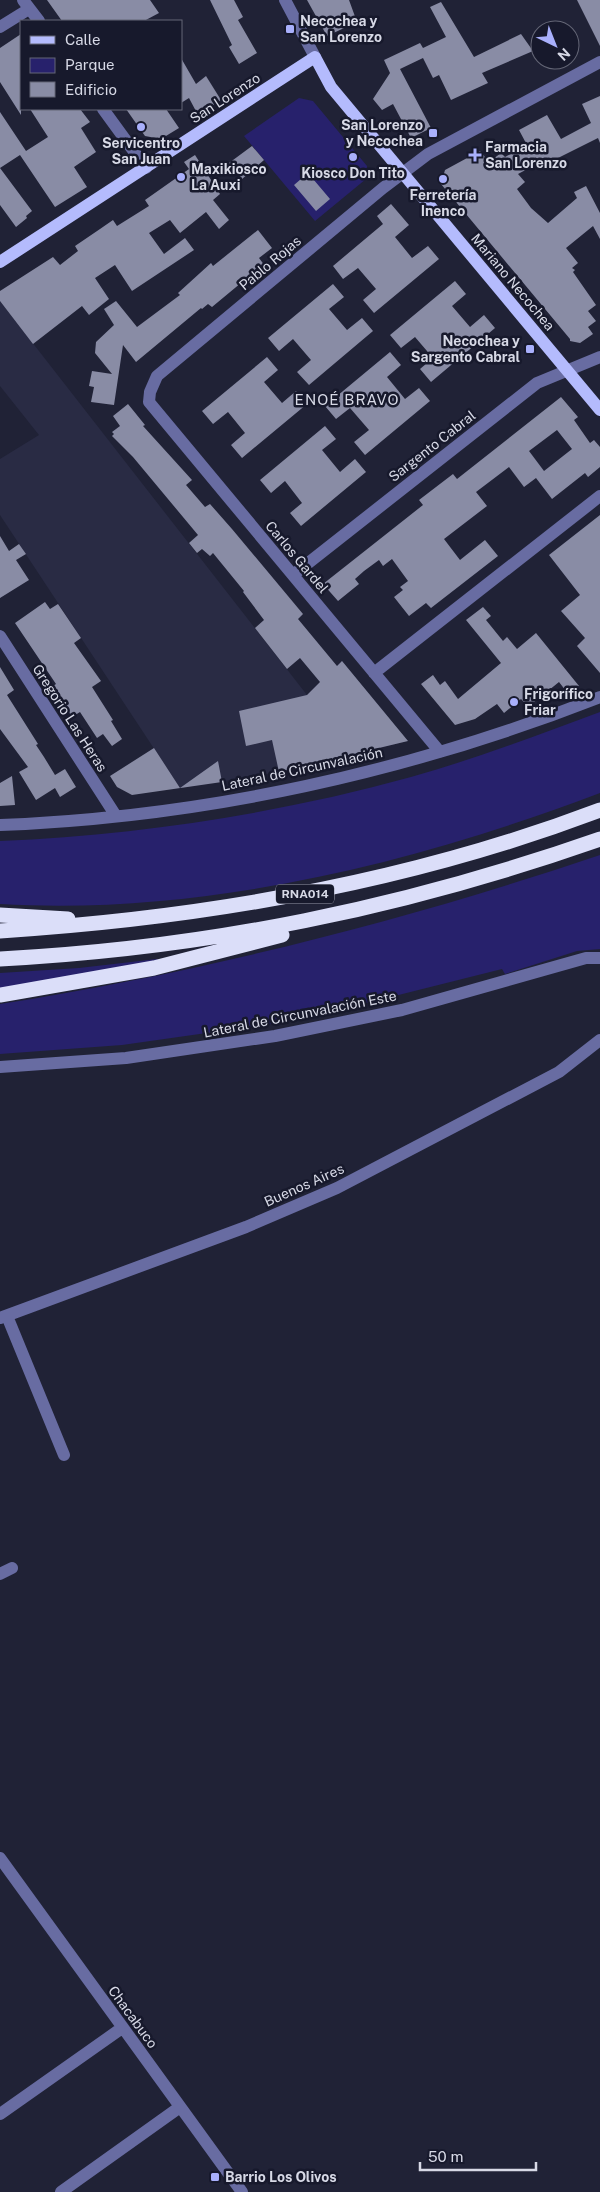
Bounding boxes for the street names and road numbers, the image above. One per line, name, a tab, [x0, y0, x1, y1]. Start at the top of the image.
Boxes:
street label: San Lorenzo	[187, 69, 263, 127]
street label: Mariano Necochea	[468, 230, 558, 334]
street label: Pablo Rojas	[236, 233, 304, 293]
street label: Sargento Cabral	[385, 407, 479, 485]
street label: Carlos Gardel	[262, 518, 332, 596]
street label: Gregorio Las Heras	[29, 661, 111, 775]
street label: Lateral de Circunvalación	[220, 744, 384, 794]
road number: RNA014	[276, 884, 334, 904]
street label: Lateral de Circunvalación Este	[202, 987, 398, 1041]
street label: Buenos Aires	[262, 1160, 346, 1210]
street label: Chacabuco	[105, 1983, 161, 2051]

